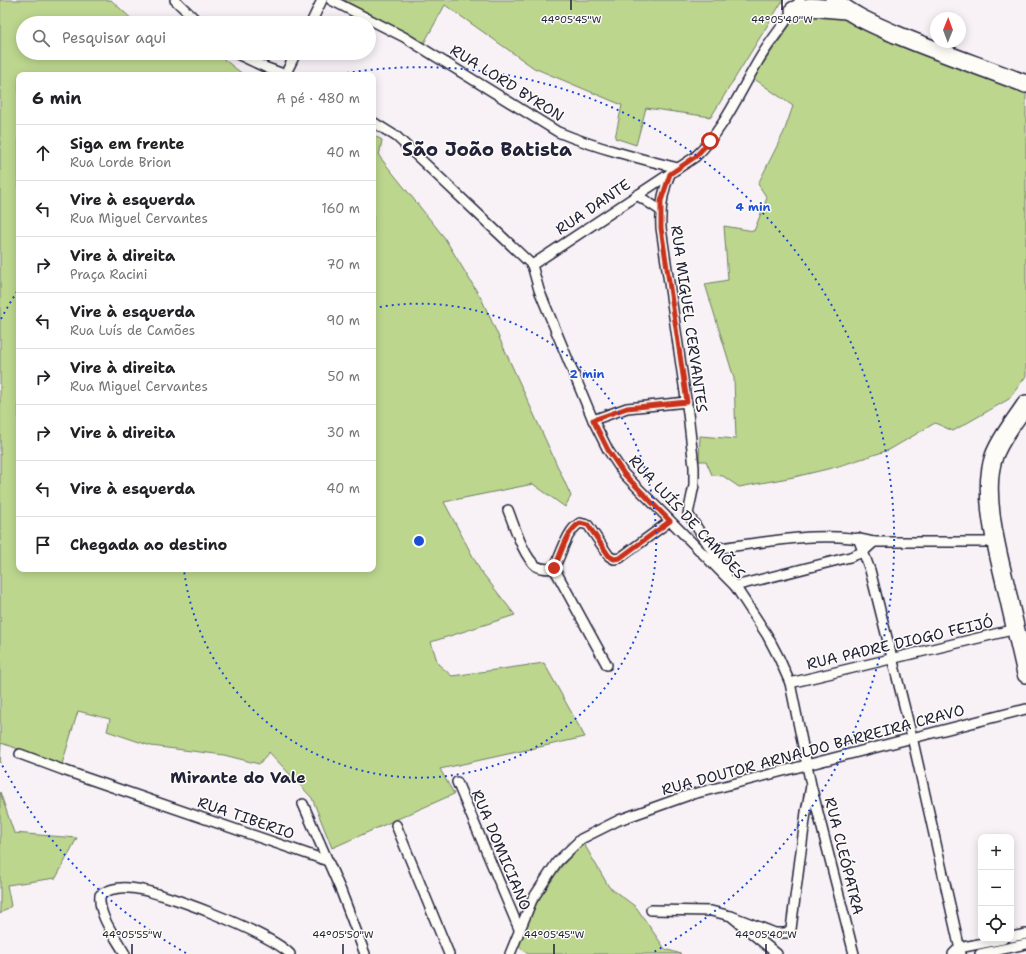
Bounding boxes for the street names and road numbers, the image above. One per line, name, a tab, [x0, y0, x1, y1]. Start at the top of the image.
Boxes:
street label: RUA LORD BYRON	[446, 40, 568, 126]
street label: RUA DANTE	[552, 175, 634, 239]
street label: RUA MIGUEL CERVANTES	[666, 224, 712, 414]
street label: RUA LUÍS DE CAMÕES	[624, 449, 751, 583]
street label: RUA PADRE DIOGO FEIJÓ	[804, 611, 995, 674]
street label: RUA DOUTOR ARNALDO BARREIRA CRAVO	[659, 700, 967, 800]
street label: RUA DOMICIANO	[467, 787, 535, 913]
street label: RUA TIBERIO	[195, 792, 297, 844]
street label: RUA CLEÓPATRA	[820, 795, 869, 917]

